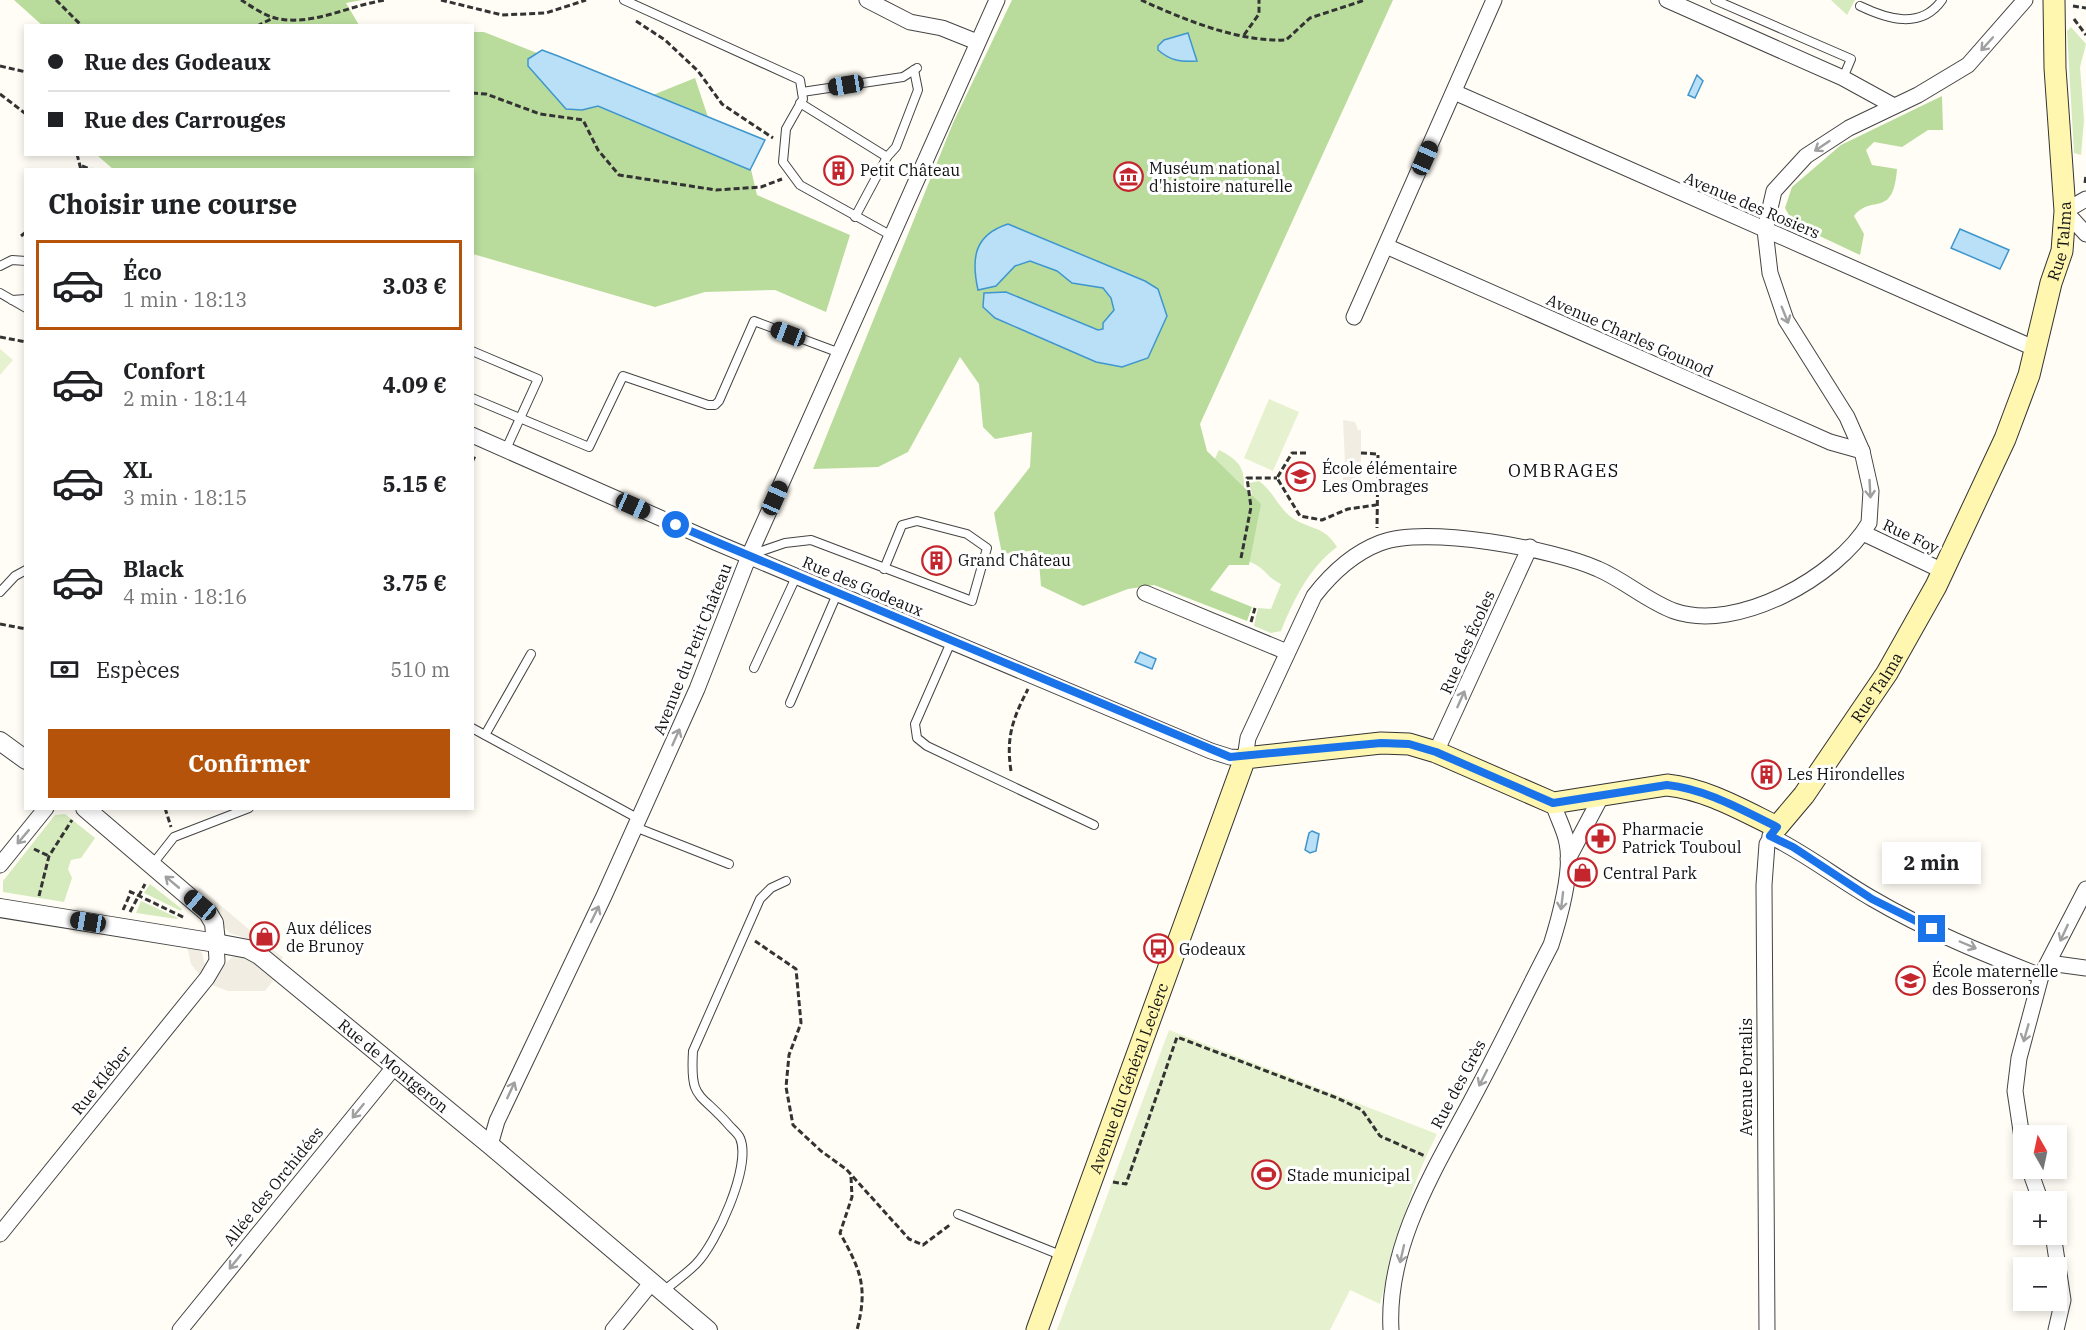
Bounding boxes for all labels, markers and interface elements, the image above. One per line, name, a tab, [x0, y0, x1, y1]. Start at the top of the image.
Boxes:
one-way arrow	[1980, 36, 1994, 51]
text: Rue des Godeaux	[84, 47, 271, 76]
car	[827, 73, 865, 97]
text: Rue des Carrouges	[84, 105, 286, 134]
car	[1409, 138, 1441, 178]
one-way arrow	[1814, 139, 1831, 152]
building icon: Petit Château	[823, 154, 855, 186]
place label: Muséum national d'histoire naturelle	[1149, 158, 1293, 196]
place label: Petit Château	[860, 160, 960, 180]
museum icon: Muséum national d'histoire naturelle	[1112, 161, 1144, 193]
street label: Avenue des Rosiers	[1681, 167, 1823, 243]
text: Choisir une course	[48, 186, 297, 221]
street label: Rue Talma	[2043, 201, 2075, 283]
text: Éco	[123, 257, 162, 286]
icon: car	[51, 258, 105, 312]
text: 3.03 €	[382, 271, 447, 300]
text: 1 min · 18:13	[123, 286, 247, 313]
street label: Avenue Charles Gounod	[1543, 289, 1717, 381]
one-way arrow	[1780, 306, 1791, 324]
car	[768, 319, 808, 349]
text: Confort	[123, 356, 205, 385]
icon: car	[51, 357, 105, 411]
text: 4.09 €	[382, 370, 447, 399]
text: 2 min · 18:14	[123, 385, 247, 412]
text: XL	[123, 455, 153, 484]
icon: car	[51, 456, 105, 510]
place label: École élémentaire Les Ombrages	[1322, 457, 1457, 496]
district label: OMBRAGES	[1508, 459, 1620, 482]
school or university icon: École élémentaire Les Ombrages	[1285, 461, 1317, 493]
text: 5.15 €	[382, 469, 447, 498]
car	[759, 478, 791, 518]
one-way arrow	[1864, 478, 1875, 498]
text: 3 min · 18:15	[123, 484, 247, 511]
car	[613, 490, 653, 522]
route start	[662, 511, 689, 538]
street label: Rue Foy	[1880, 514, 1943, 558]
building icon: Grand Château	[921, 544, 953, 576]
place label: Grand Château	[958, 550, 1071, 570]
street label: Rue des Godeaux	[800, 552, 926, 620]
text: Black	[123, 554, 184, 583]
icon: car	[51, 555, 105, 609]
street label: Avenue du Petit Château	[648, 560, 736, 738]
text: 3.75 €	[382, 568, 447, 597]
text: 4 min · 18:16	[123, 583, 247, 610]
street label: Rue des Écoles	[1434, 587, 1499, 697]
street label: Rue Talma	[1846, 648, 1907, 726]
icon: cash	[48, 653, 81, 686]
text: Espèces	[96, 655, 180, 684]
text: 510 m	[390, 656, 450, 683]
one-way arrow	[1456, 690, 1467, 708]
one-way arrow	[671, 728, 682, 746]
button: Confirmer	[48, 729, 450, 798]
building icon: Les Hirondelles	[1750, 758, 1782, 790]
place label: Les Hirondelles	[1787, 764, 1905, 784]
place label: Pharmacie Patrick Touboul	[1622, 819, 1742, 857]
pharmacy icon: Pharmacie Patrick Touboul	[1585, 822, 1617, 854]
one-way arrow	[17, 828, 30, 844]
callout: 2 min	[1882, 842, 1982, 884]
text: 2 min	[1904, 849, 1960, 876]
shop icon: Central Park	[1566, 857, 1598, 889]
place label: Central Park	[1603, 863, 1698, 883]
one-way arrow	[164, 875, 180, 888]
car	[180, 887, 220, 923]
one-way arrow	[1557, 890, 1568, 910]
one-way arrow	[590, 906, 602, 924]
car	[69, 910, 107, 934]
route end	[1918, 915, 1945, 942]
place label: Aux délices de Brunoy	[286, 918, 372, 956]
shop icon: Aux délices de Brunoy	[249, 921, 281, 953]
one-way arrow	[2058, 924, 2070, 942]
bus stop icon: Godeaux	[1142, 933, 1174, 965]
place label: Godeaux	[1179, 939, 1246, 959]
one-way arrow	[1959, 940, 1977, 952]
place label: École maternelle des Bosserons	[1932, 960, 2058, 999]
school or university icon: École maternelle des Bosserons	[1895, 964, 1927, 996]
street label: Avenue du Général Leclerc	[1085, 980, 1172, 1176]
street label: Rue de Montgeron	[334, 1014, 453, 1117]
street label: Avenue Portalis	[1736, 1018, 1756, 1136]
one-way arrow	[2020, 1023, 2031, 1042]
street label: Rue des Grès	[1426, 1036, 1490, 1132]
street label: Rue Kléber	[67, 1041, 135, 1119]
one-way arrow	[1477, 1069, 1489, 1087]
one-way arrow	[506, 1082, 518, 1100]
one-way arrow	[351, 1103, 365, 1118]
street label: Allée des Orchidées	[219, 1122, 327, 1250]
north arrow	[2013, 1125, 2067, 1179]
map controls	[2013, 1125, 2067, 1311]
sports icon: Stade municipal	[1250, 1159, 1282, 1191]
place label: Stade municipal	[1287, 1165, 1410, 1185]
button: +	[2013, 1191, 2067, 1245]
one-way arrow	[1395, 1245, 1407, 1264]
one-way arrow	[229, 1254, 242, 1270]
button: −	[2013, 1257, 2067, 1311]

